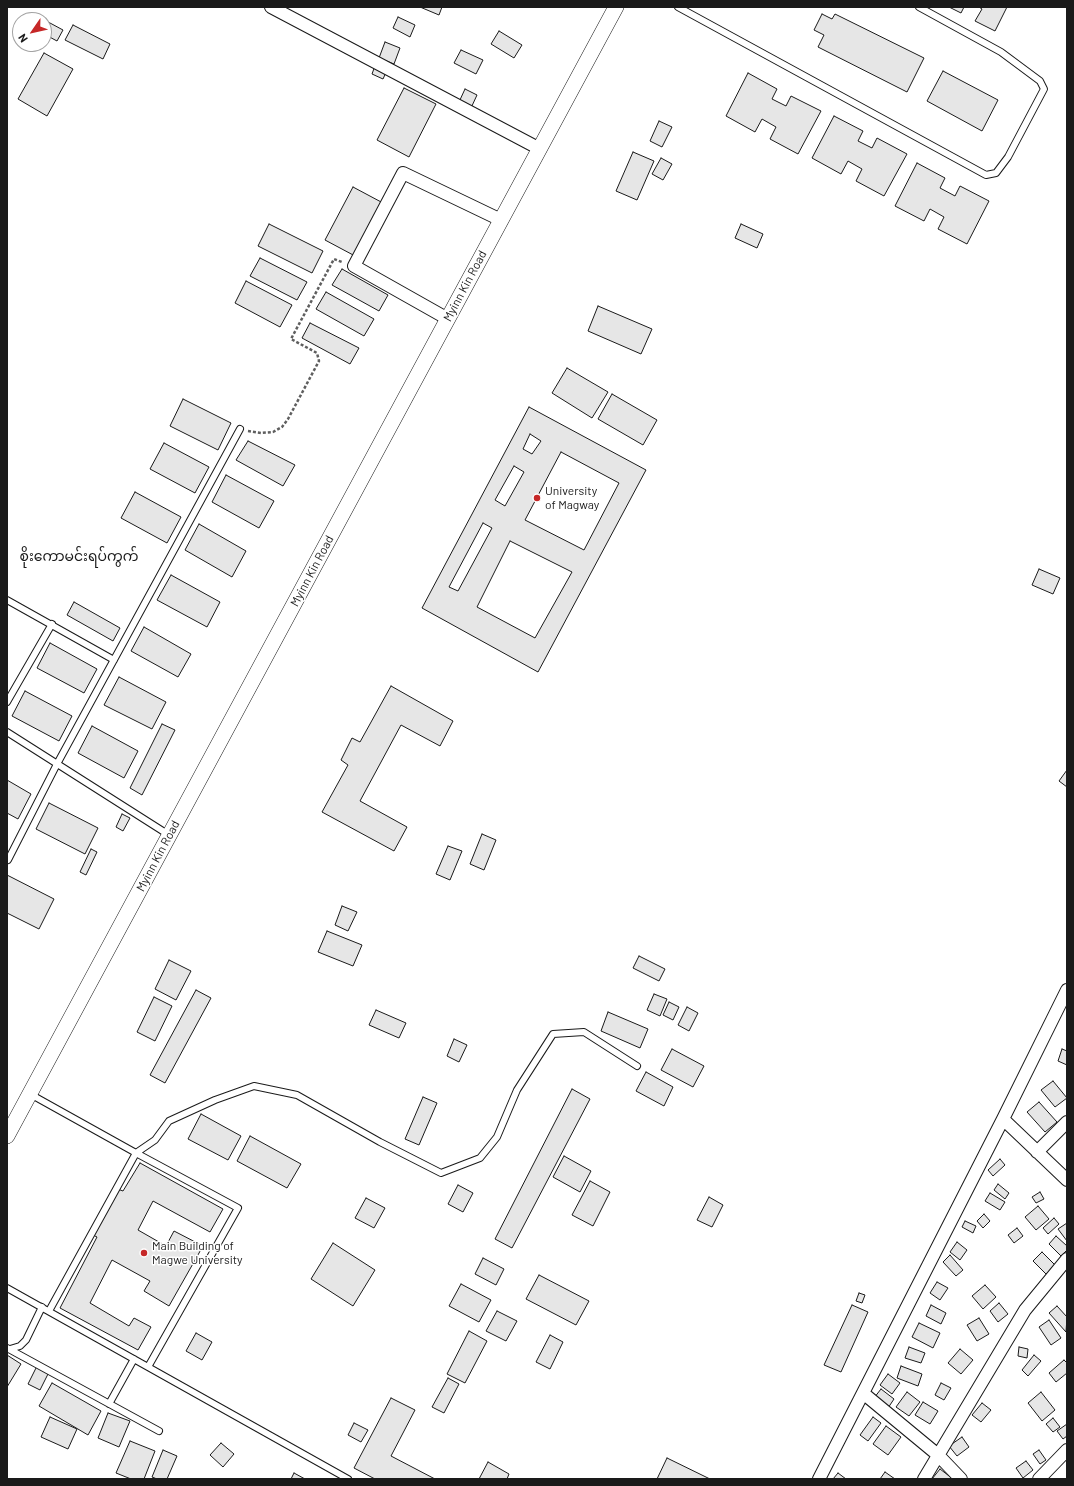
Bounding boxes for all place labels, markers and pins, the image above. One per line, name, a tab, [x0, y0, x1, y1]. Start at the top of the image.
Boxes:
place label: University of Magway	[545, 484, 599, 512]
marker: University of Magway	[532, 493, 542, 503]
place label: Main Building of Magwe University	[152, 1239, 243, 1267]
marker: Main Building of Magwe University	[139, 1248, 149, 1258]

